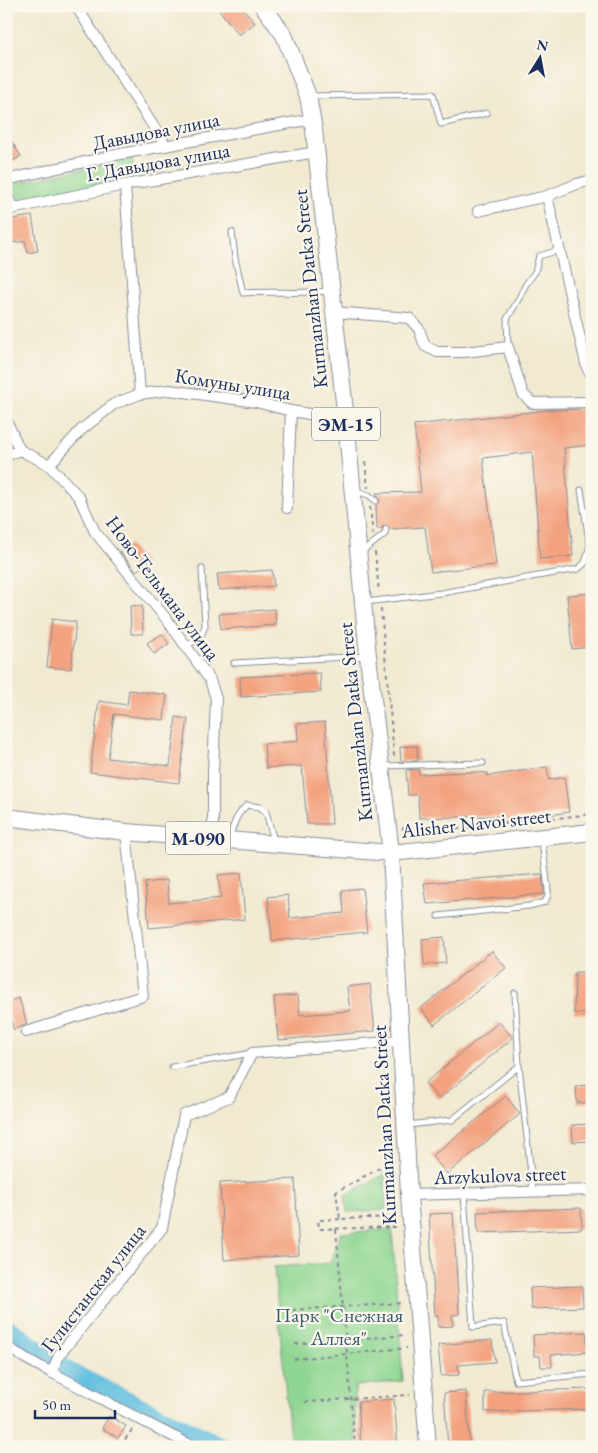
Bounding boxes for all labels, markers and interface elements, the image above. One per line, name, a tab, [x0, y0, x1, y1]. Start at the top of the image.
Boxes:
north arrow	[516, 32, 566, 82]
text: N	[535, 35, 550, 55]
street label: Давыдова улица	[90, 106, 222, 156]
street label: Г. Давыдова улица	[84, 137, 232, 187]
street label: Kurmanzhan Datka Street	[287, 187, 333, 390]
street label: Комуны улица	[173, 362, 293, 406]
road number: ЭМ-15	[312, 408, 380, 440]
street label: Ново-Тельмана улица	[100, 510, 226, 666]
street label: Kurmanzhan Datka Street	[332, 620, 378, 823]
street label: Alisher Navoi street	[399, 802, 553, 844]
road number: М-090	[166, 821, 230, 854]
street label: Kurmanzhan Datka Street	[366, 1024, 402, 1226]
street label: Arzykulova street	[432, 1160, 567, 1190]
street label: Гулистанская улица	[35, 1219, 151, 1357]
park label: Парк "Снежная Аллея"	[275, 1302, 403, 1351]
scale bar	[35, 1388, 115, 1420]
text: 50 m	[42, 1395, 71, 1414]

